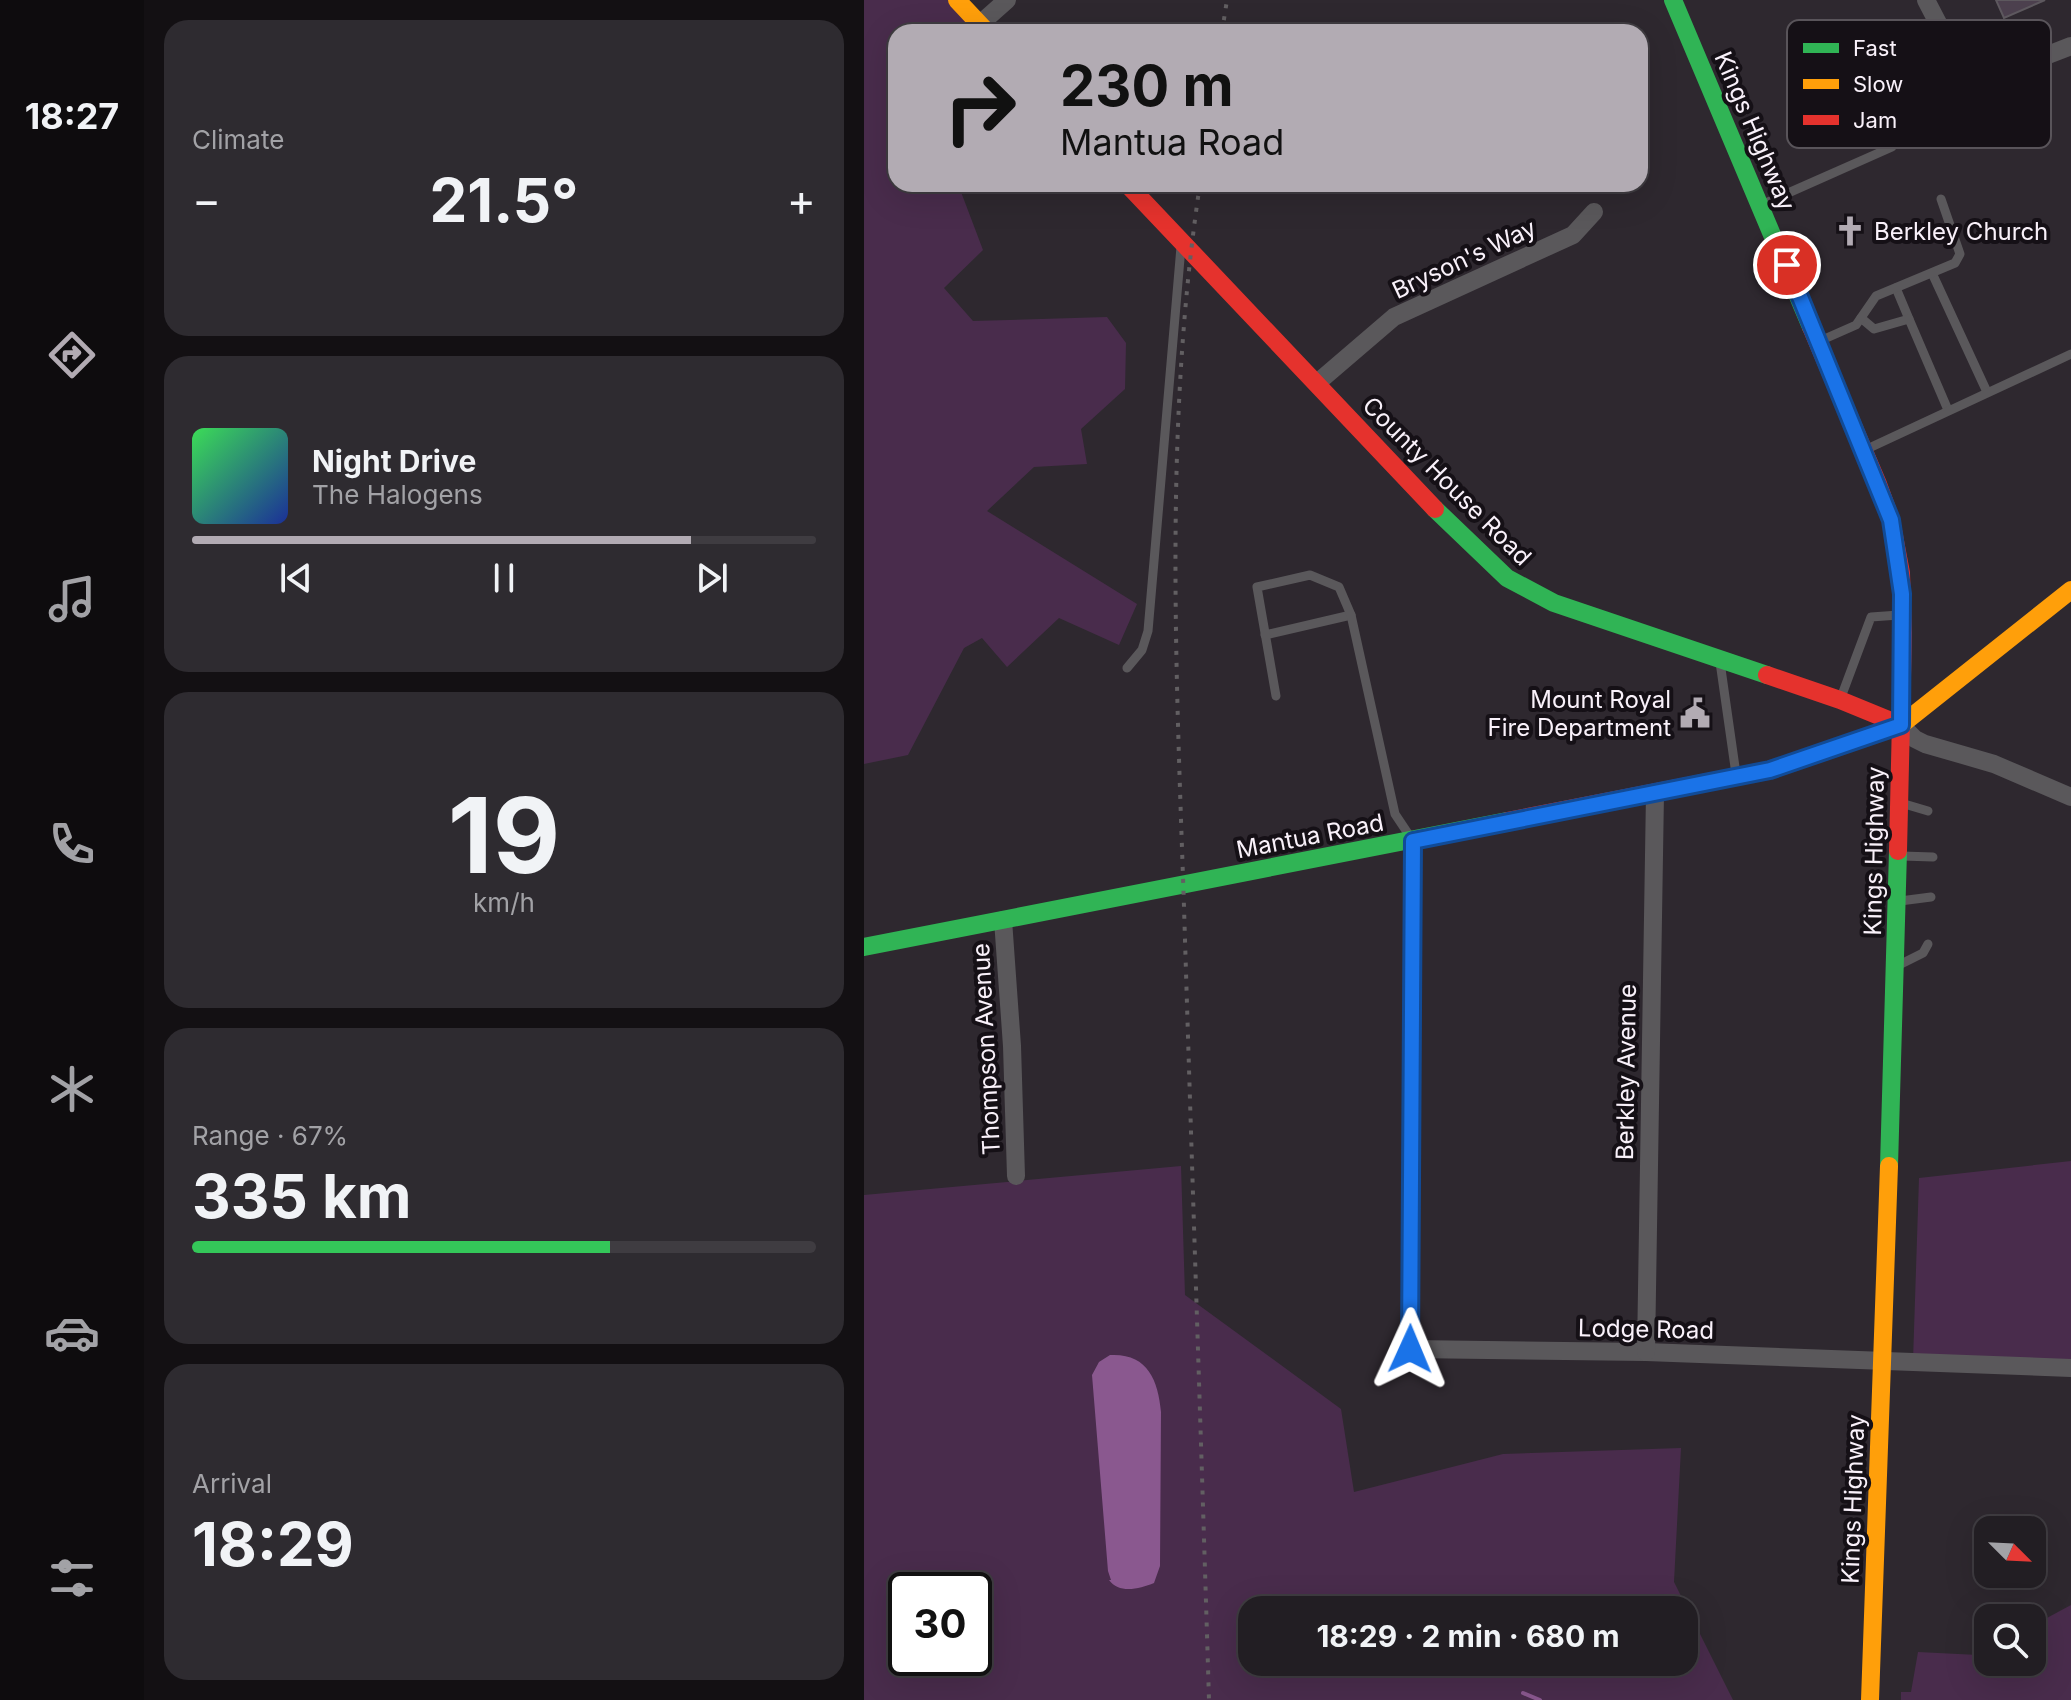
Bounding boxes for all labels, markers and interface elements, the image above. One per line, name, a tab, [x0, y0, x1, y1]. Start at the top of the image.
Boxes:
legend	[1787, 20, 2051, 148]
text: Fast	[1853, 35, 1897, 61]
street label: Kings Highway	[1709, 47, 1801, 215]
text: 230 m	[1060, 52, 1234, 120]
icon: right	[928, 56, 1032, 160]
text: Slow	[1853, 71, 1903, 97]
text: 18:27	[25, 94, 119, 138]
text: Jam	[1853, 107, 1897, 133]
text: Mantua Road	[1060, 120, 1284, 164]
text: Climate	[192, 124, 284, 155]
text: 21.5°	[430, 164, 578, 236]
text: −	[192, 173, 221, 227]
text: +	[787, 173, 816, 227]
street label: Bryson's Way	[1387, 213, 1541, 305]
church icon: Berkley Church	[1833, 214, 1867, 248]
place label: Berkley Church	[1874, 217, 2048, 246]
pin	[1753, 231, 1821, 299]
icon: arrive	[1765, 243, 1809, 287]
icon: directions	[44, 327, 100, 383]
street label: County House Road	[1357, 391, 1537, 571]
text: Night Drive	[312, 443, 476, 479]
text: The Halogens	[312, 479, 483, 510]
icon: previous	[274, 556, 318, 600]
icon: pause	[482, 556, 526, 600]
icon: next	[690, 556, 734, 600]
icon: music	[44, 571, 100, 627]
place label: Mount Royal Fire Department	[1488, 685, 1671, 742]
public building icon: Mount Royal Fire Department	[1678, 696, 1712, 730]
street label: Kings Highway	[1858, 766, 1890, 936]
text: 19	[448, 772, 560, 898]
street label: Mantua Road	[1234, 808, 1386, 864]
icon: phone	[44, 816, 100, 872]
text: km/h	[473, 887, 535, 918]
street label: Thompson Avenue	[966, 942, 1006, 1156]
street label: Berkley Avenue	[1610, 984, 1642, 1160]
icon: climate	[44, 1061, 100, 1117]
text: Range · 67%	[192, 1120, 348, 1151]
text: 335 km	[192, 1160, 412, 1232]
icon: car	[44, 1305, 100, 1361]
position arrow	[1368, 1307, 1452, 1391]
street label: Lodge Road	[1578, 1313, 1714, 1345]
street label: Kings Highway	[1836, 1414, 1870, 1584]
text: Arrival	[192, 1468, 272, 1499]
text: 18:29	[192, 1508, 354, 1580]
north arrow	[1974, 1516, 2046, 1588]
map controls	[1974, 1516, 2046, 1676]
icon: filters	[44, 1550, 100, 1606]
speed limit sign: 30	[888, 1572, 992, 1676]
button: search	[1974, 1604, 2046, 1676]
text: 18:29 · 2 min · 680 m	[1316, 1618, 1620, 1654]

